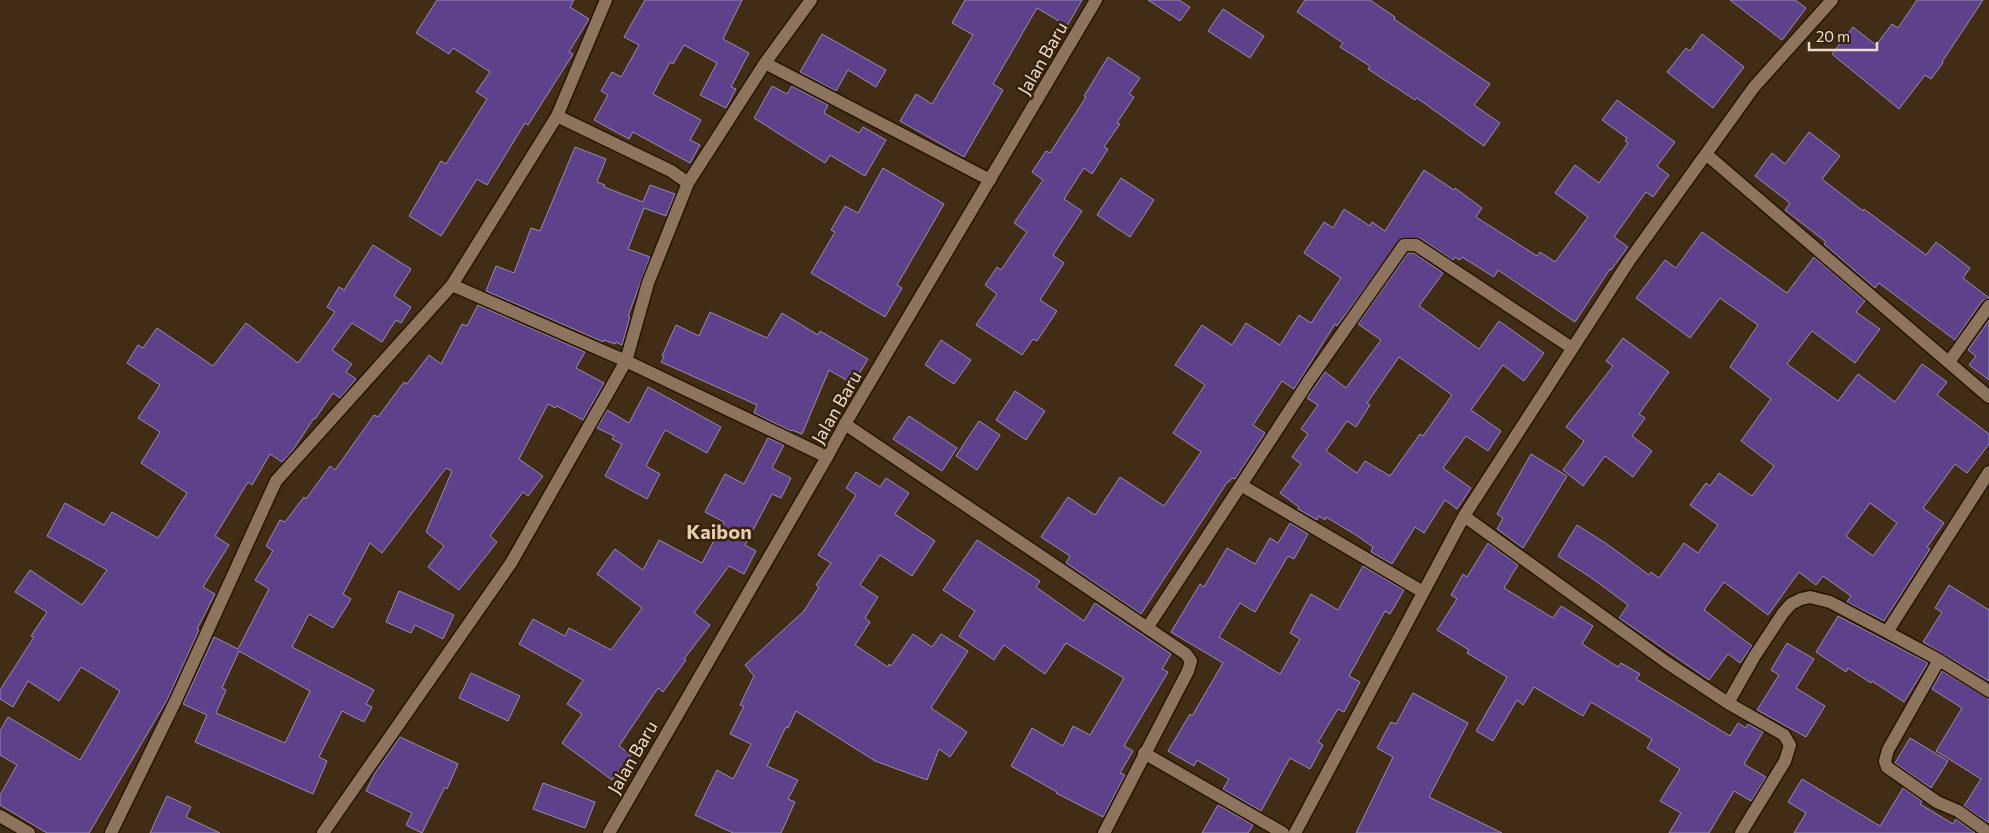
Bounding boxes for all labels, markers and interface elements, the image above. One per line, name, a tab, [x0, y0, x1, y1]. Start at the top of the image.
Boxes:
street label: Jalan Baru	[1012, 18, 1072, 98]
scale bar	[1809, 20, 1876, 52]
text: 20 m	[1816, 27, 1850, 45]
street label: Jalan Baru	[806, 367, 866, 447]
district label: Kaibon	[686, 519, 752, 543]
street label: Jalan Baru	[602, 717, 662, 797]

